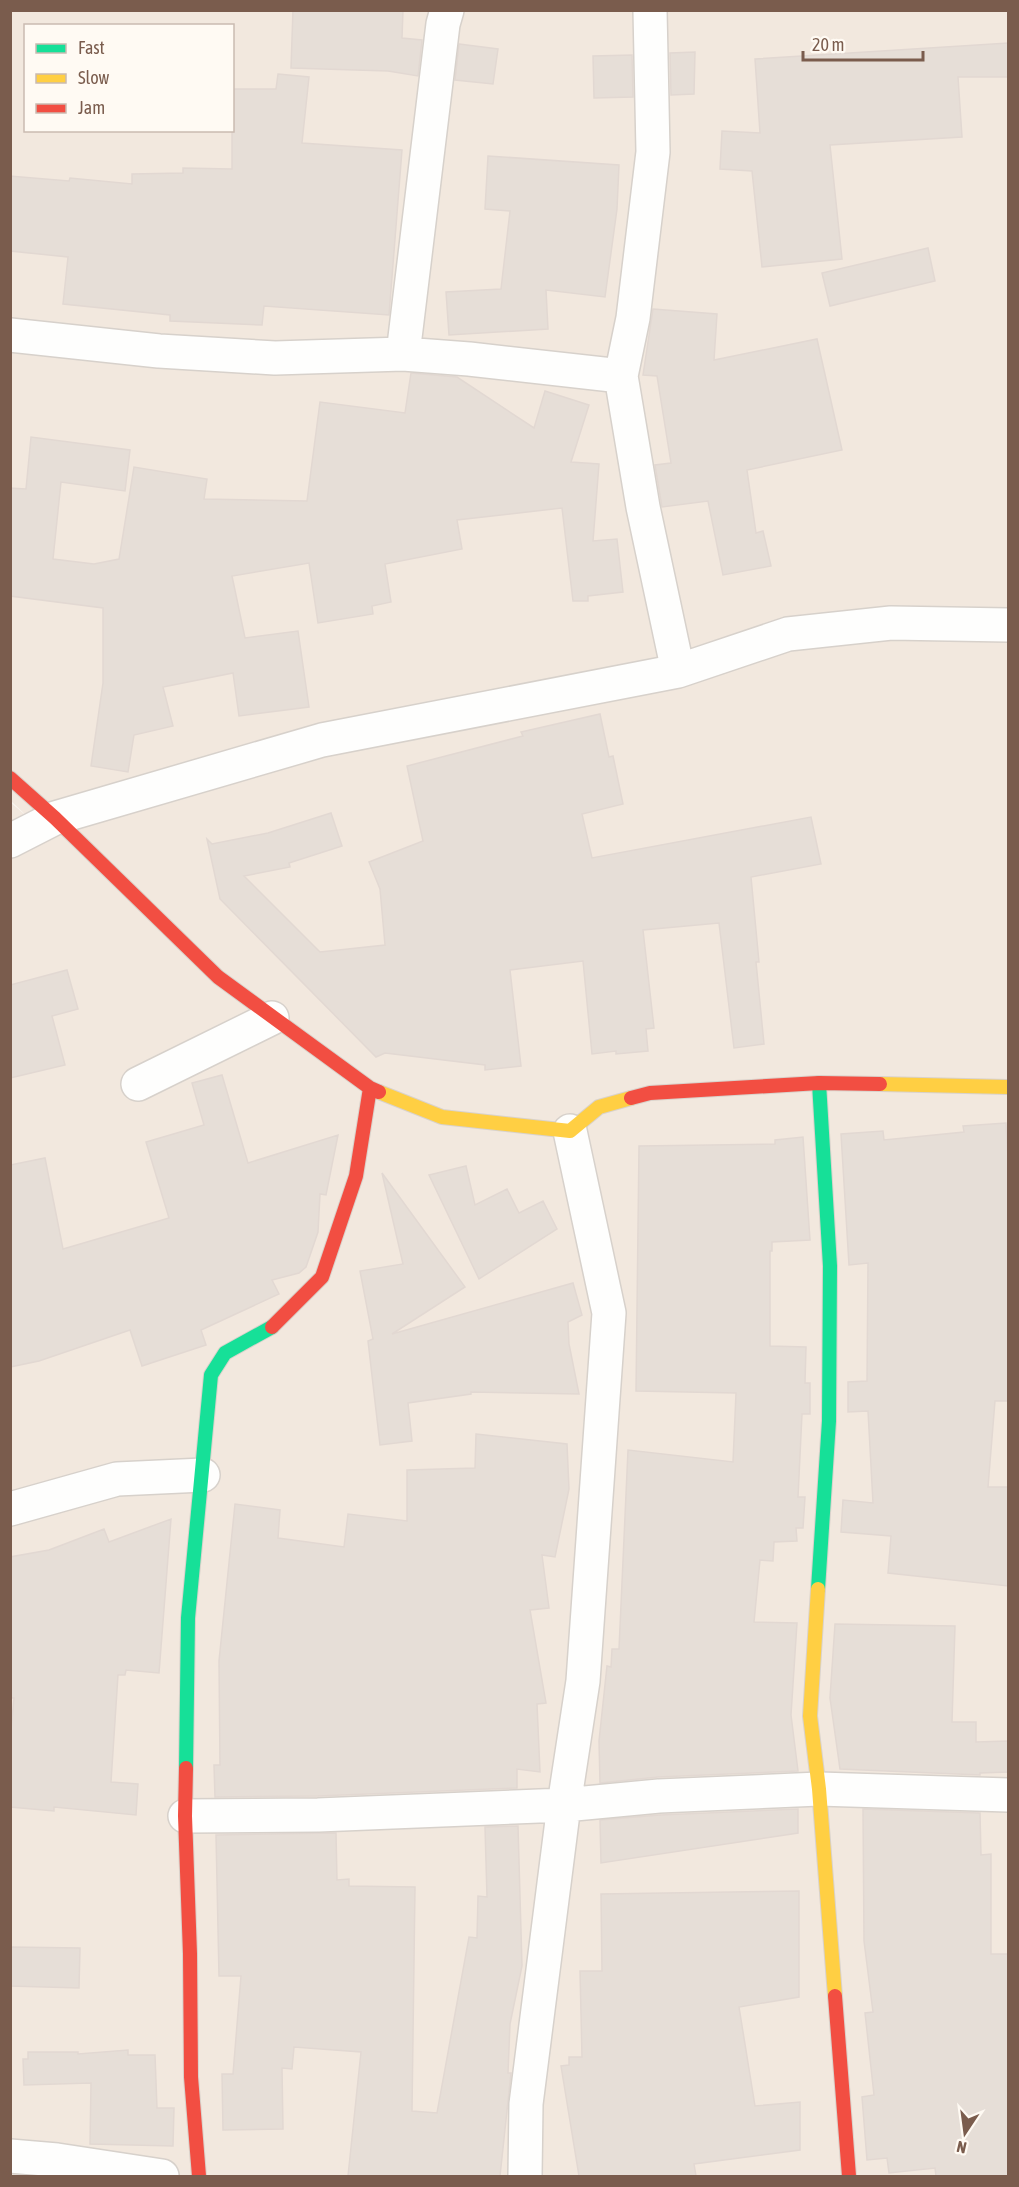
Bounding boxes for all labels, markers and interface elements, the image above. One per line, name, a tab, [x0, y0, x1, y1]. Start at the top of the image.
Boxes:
legend	[24, 24, 234, 132]
scale bar	[803, 24, 923, 62]
text: 20 m	[812, 34, 844, 55]
text: Fast	[78, 37, 105, 58]
text: Slow	[78, 67, 109, 88]
text: Jam	[78, 97, 105, 118]
north arrow	[935, 2103, 995, 2163]
text: N	[955, 2138, 968, 2157]

